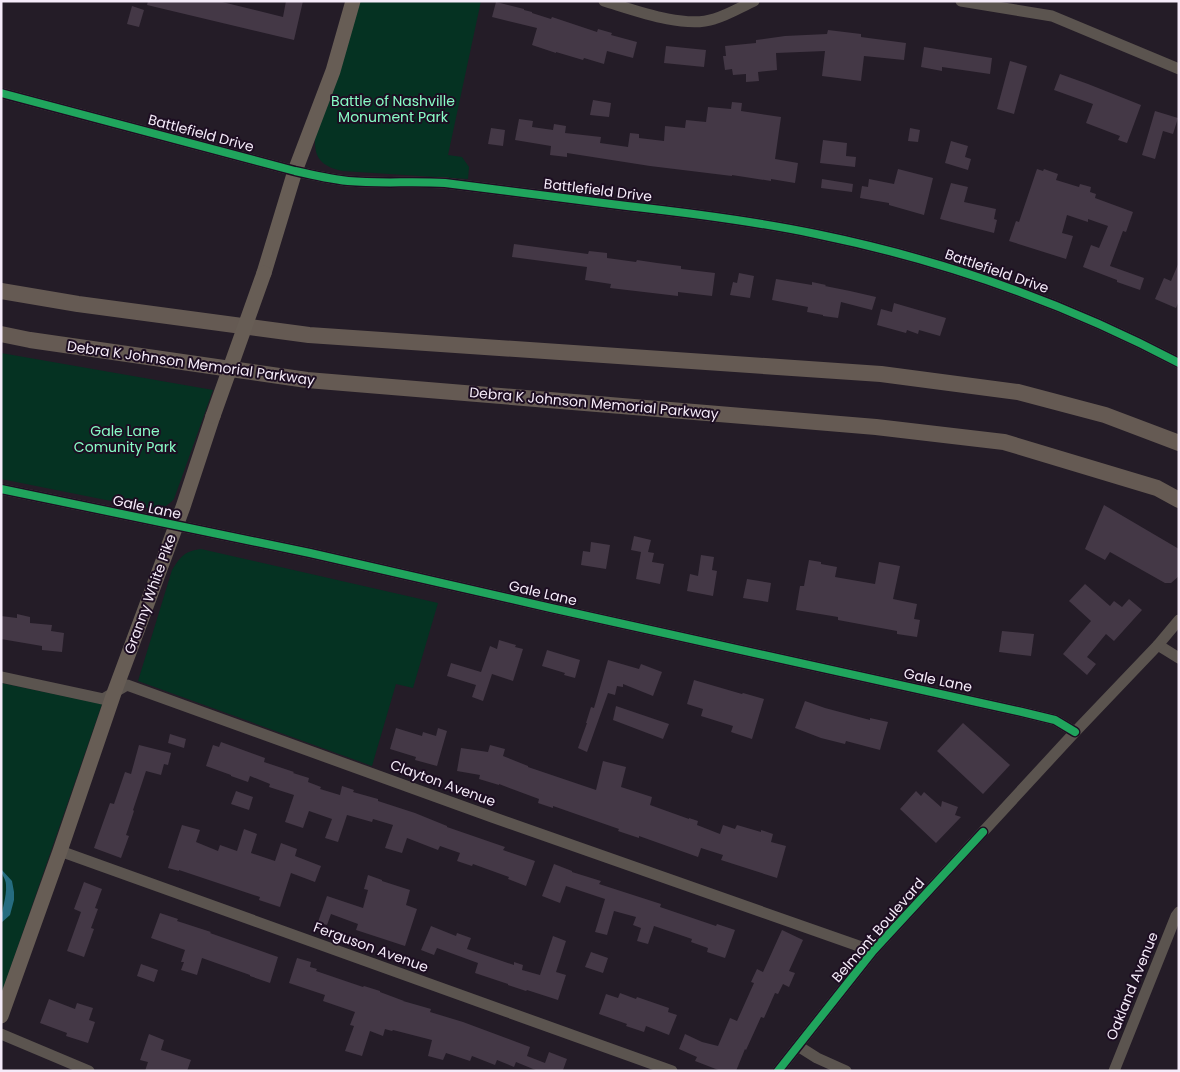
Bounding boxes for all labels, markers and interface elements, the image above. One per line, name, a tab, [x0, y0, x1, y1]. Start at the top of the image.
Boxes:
park label: Battle of Nashville Monument Park	[331, 91, 455, 127]
street label: Battlefield Drive	[146, 109, 256, 157]
street label: Battlefield Drive	[543, 173, 654, 207]
street label: Battlefield Drive	[942, 244, 1052, 298]
street label: Debra K Johnson Memorial Parkway	[66, 336, 316, 390]
street label: Debra K Johnson Memorial Parkway	[469, 382, 720, 424]
park label: Gale Lane Comunity Park	[74, 421, 177, 457]
street label: Gale Lane	[111, 490, 183, 524]
street label: Granny White Pike	[119, 531, 181, 657]
street label: Gale Lane	[507, 575, 579, 611]
street label: Gale Lane	[902, 663, 974, 697]
street label: Clayton Avenue	[387, 755, 499, 811]
street label: Belmont Boulevard	[827, 873, 929, 987]
street label: Ferguson Avenue	[311, 917, 432, 977]
street label: Oakland Avenue	[1101, 929, 1163, 1043]

